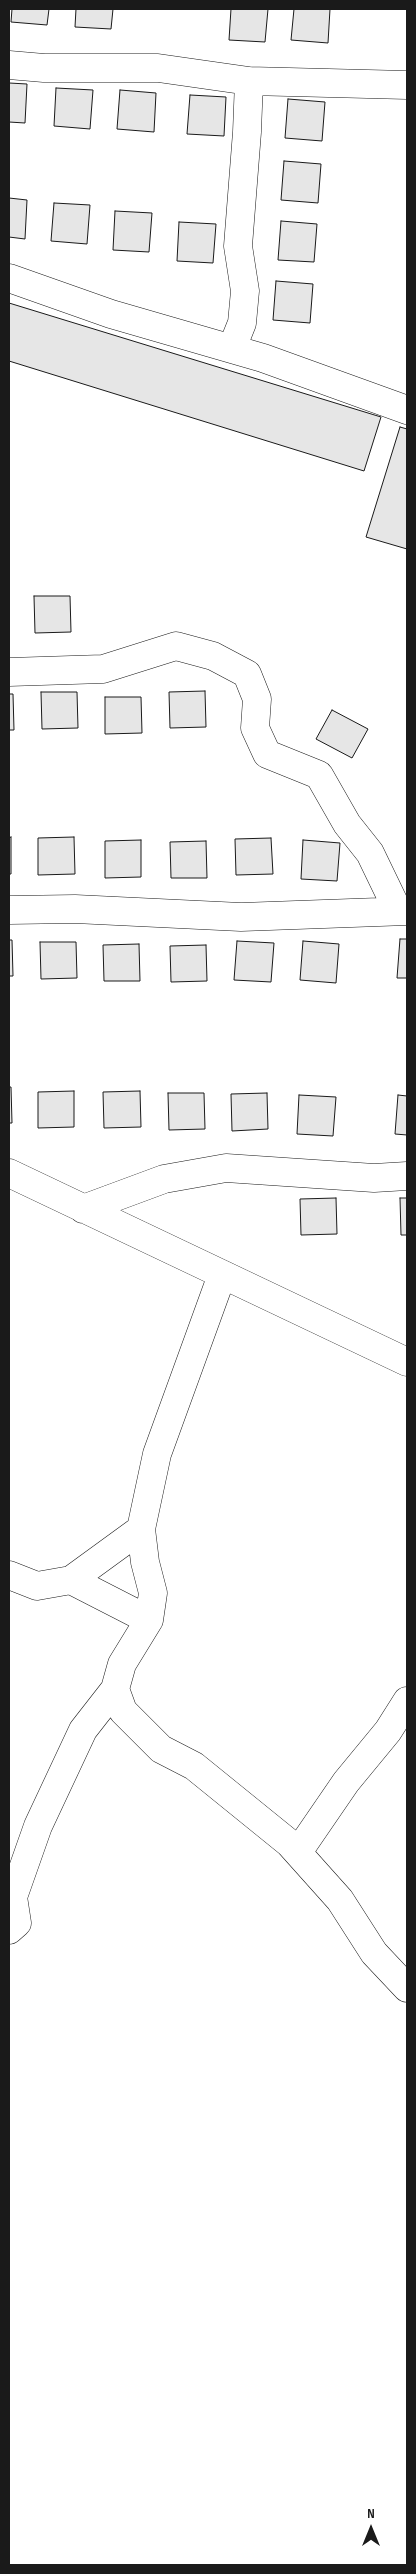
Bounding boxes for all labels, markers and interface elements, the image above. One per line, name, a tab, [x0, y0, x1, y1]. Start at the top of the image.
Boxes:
north arrow	[346, 2504, 396, 2554]
text: N	[367, 2505, 375, 2522]

